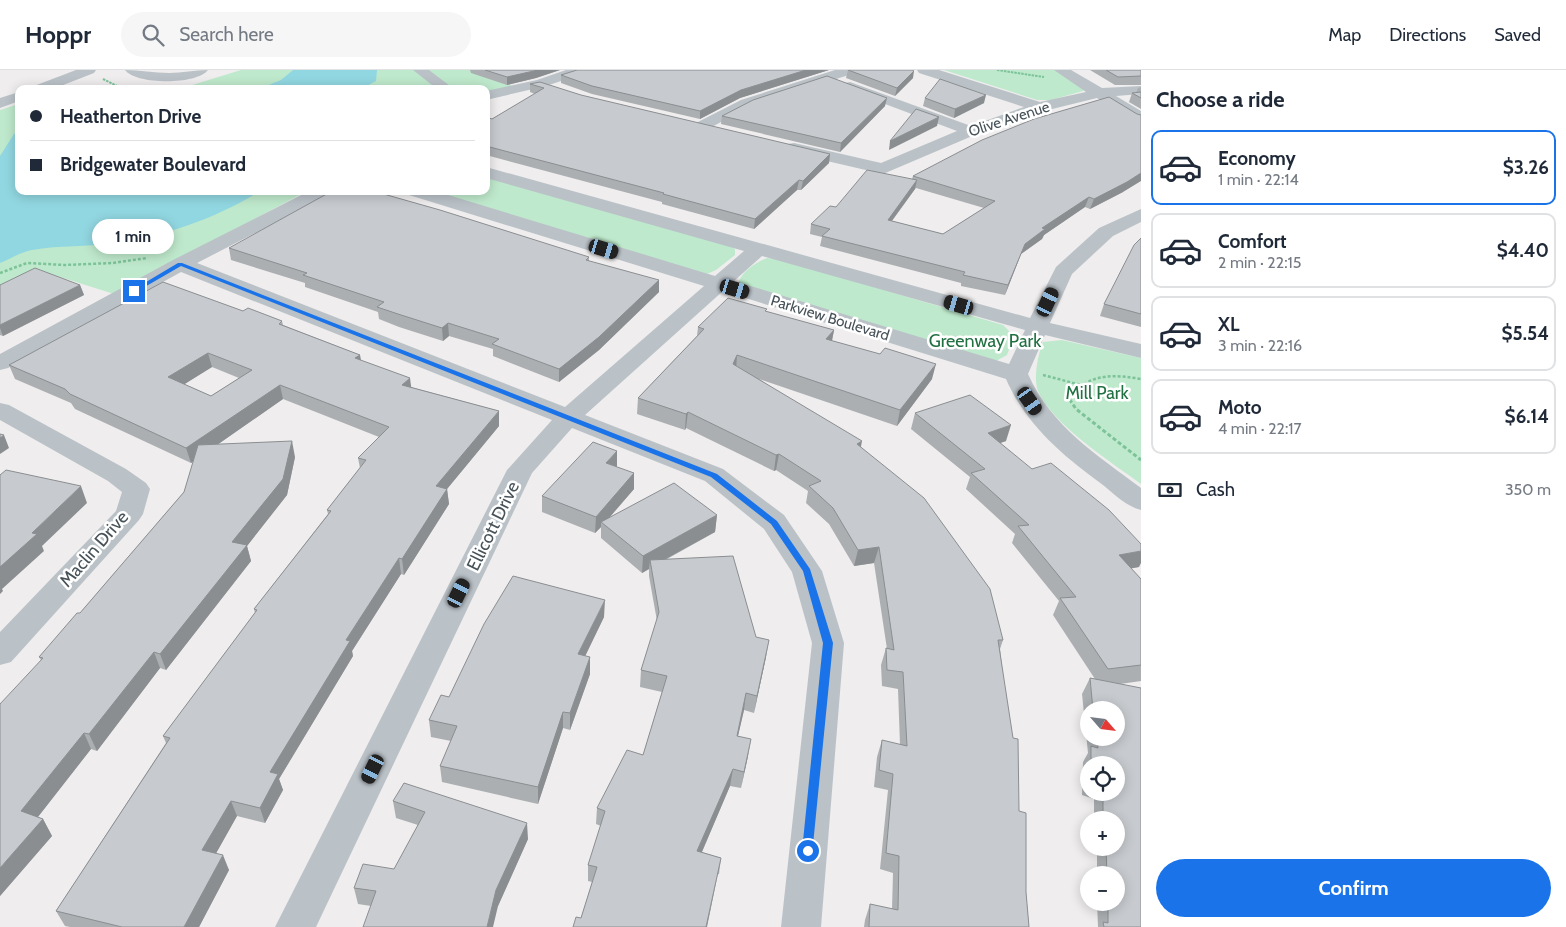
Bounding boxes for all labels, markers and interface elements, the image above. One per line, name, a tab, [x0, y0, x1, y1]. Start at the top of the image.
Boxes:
search box	[121, 12, 471, 57]
text: Hoppr	[25, 20, 91, 49]
icon: search	[139, 21, 167, 49]
text: Search here	[179, 23, 274, 46]
text: Map	[1328, 24, 1361, 46]
text: Directions	[1389, 24, 1466, 46]
text: Saved	[1494, 24, 1541, 46]
text: Choose a ride	[1156, 86, 1285, 113]
street label: Olive Avenue	[966, 97, 1052, 141]
text: Heatherton Drive	[60, 105, 201, 128]
icon: car	[1158, 145, 1203, 190]
text: Economy	[1218, 147, 1296, 170]
text: Bridgewater Boulevard	[60, 153, 246, 176]
text: $3.26	[1503, 156, 1549, 179]
text: 1 min · 22:14	[1218, 170, 1299, 189]
callout: 1 min	[93, 218, 175, 254]
text: 1 min	[115, 227, 151, 246]
icon: car	[1158, 228, 1203, 273]
text: Comfort	[1218, 230, 1287, 253]
car	[587, 237, 620, 261]
text: $4.40	[1497, 239, 1549, 262]
text: 2 min · 22:15	[1218, 253, 1301, 272]
car	[718, 277, 751, 301]
route end	[123, 280, 145, 302]
car	[1034, 285, 1061, 319]
street label: Parkview Boulevard	[769, 291, 891, 345]
car	[942, 294, 975, 316]
icon: car	[1158, 311, 1203, 356]
text: XL	[1218, 313, 1239, 336]
text: $5.54	[1502, 322, 1549, 345]
park label: Greenway Park	[929, 330, 1042, 352]
text: 3 min · 22:16	[1218, 336, 1302, 355]
park label: Mill Park	[1065, 382, 1130, 404]
car	[1015, 384, 1044, 418]
icon: car	[1158, 394, 1203, 439]
text: Moto	[1218, 396, 1262, 419]
text: $6.14	[1505, 405, 1549, 428]
text: 4 min · 22:17	[1218, 419, 1302, 438]
icon: cash	[1156, 476, 1184, 504]
street label: Ellicott Drive	[462, 478, 524, 574]
text: Cash	[1196, 478, 1235, 501]
text: 350 m	[1505, 480, 1551, 499]
street label: Maclin Drive	[55, 506, 133, 592]
car	[445, 576, 472, 610]
north arrow	[1080, 701, 1125, 746]
map controls	[1080, 701, 1125, 911]
car	[359, 752, 386, 786]
button: locate	[1080, 756, 1125, 801]
button: +	[1080, 811, 1125, 856]
route start	[797, 840, 819, 862]
button: Confirm	[1156, 859, 1551, 917]
button: −	[1080, 866, 1125, 911]

